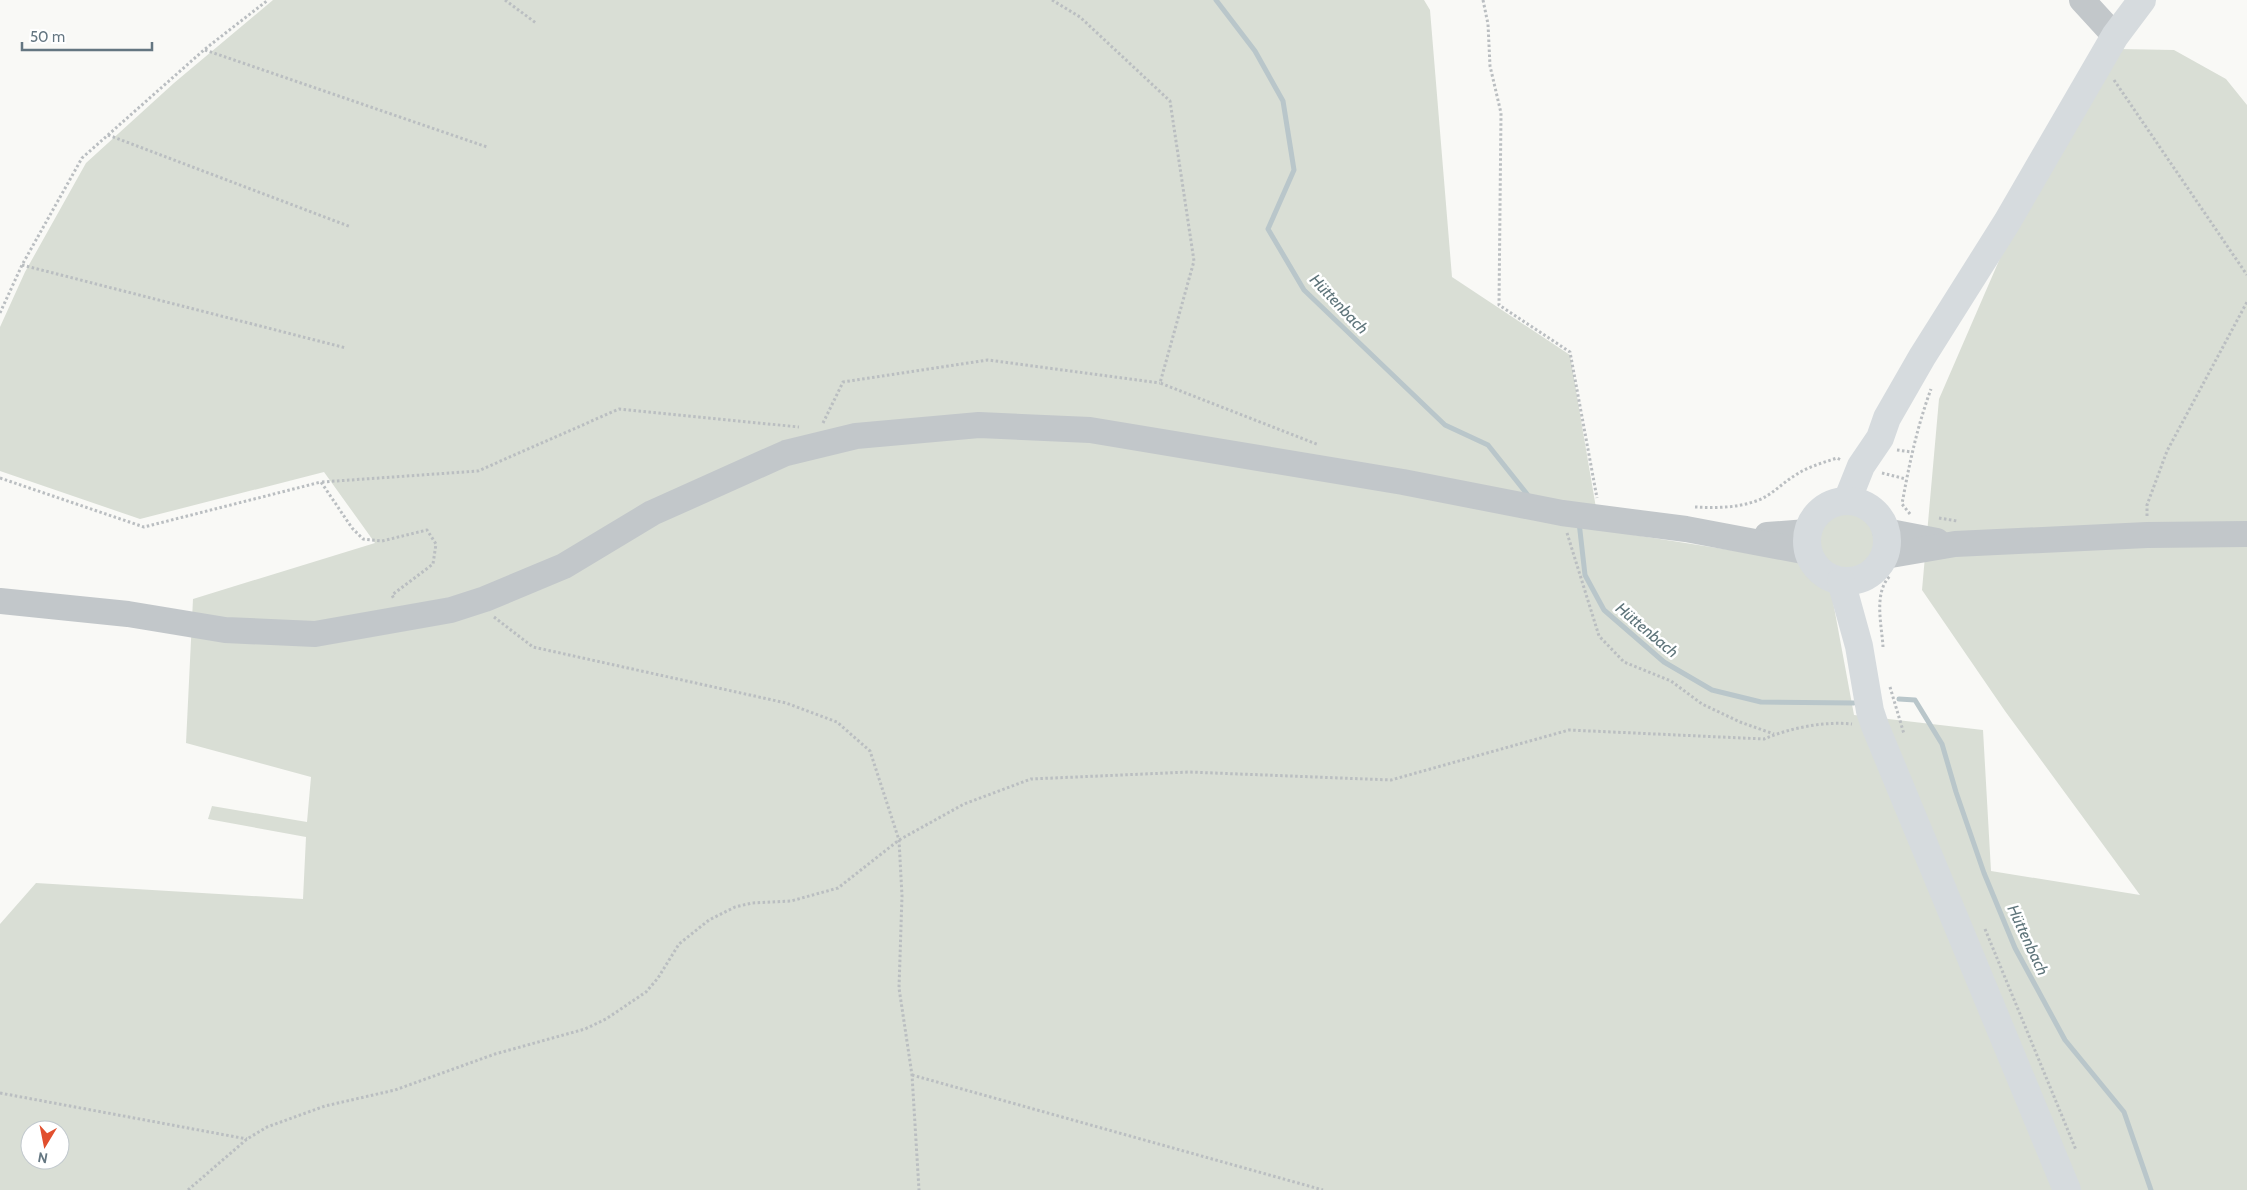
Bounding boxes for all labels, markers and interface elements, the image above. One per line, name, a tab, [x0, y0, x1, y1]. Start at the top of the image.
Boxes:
scale bar	[22, 20, 152, 52]
text: 50 m	[30, 28, 65, 46]
water label: Hüttenbach	[1306, 270, 1372, 338]
water label: Hüttenbach	[1612, 598, 1682, 662]
water label: Hüttenbach	[2003, 902, 2053, 978]
north arrow	[20, 1120, 70, 1170]
text: N	[36, 1148, 49, 1168]

